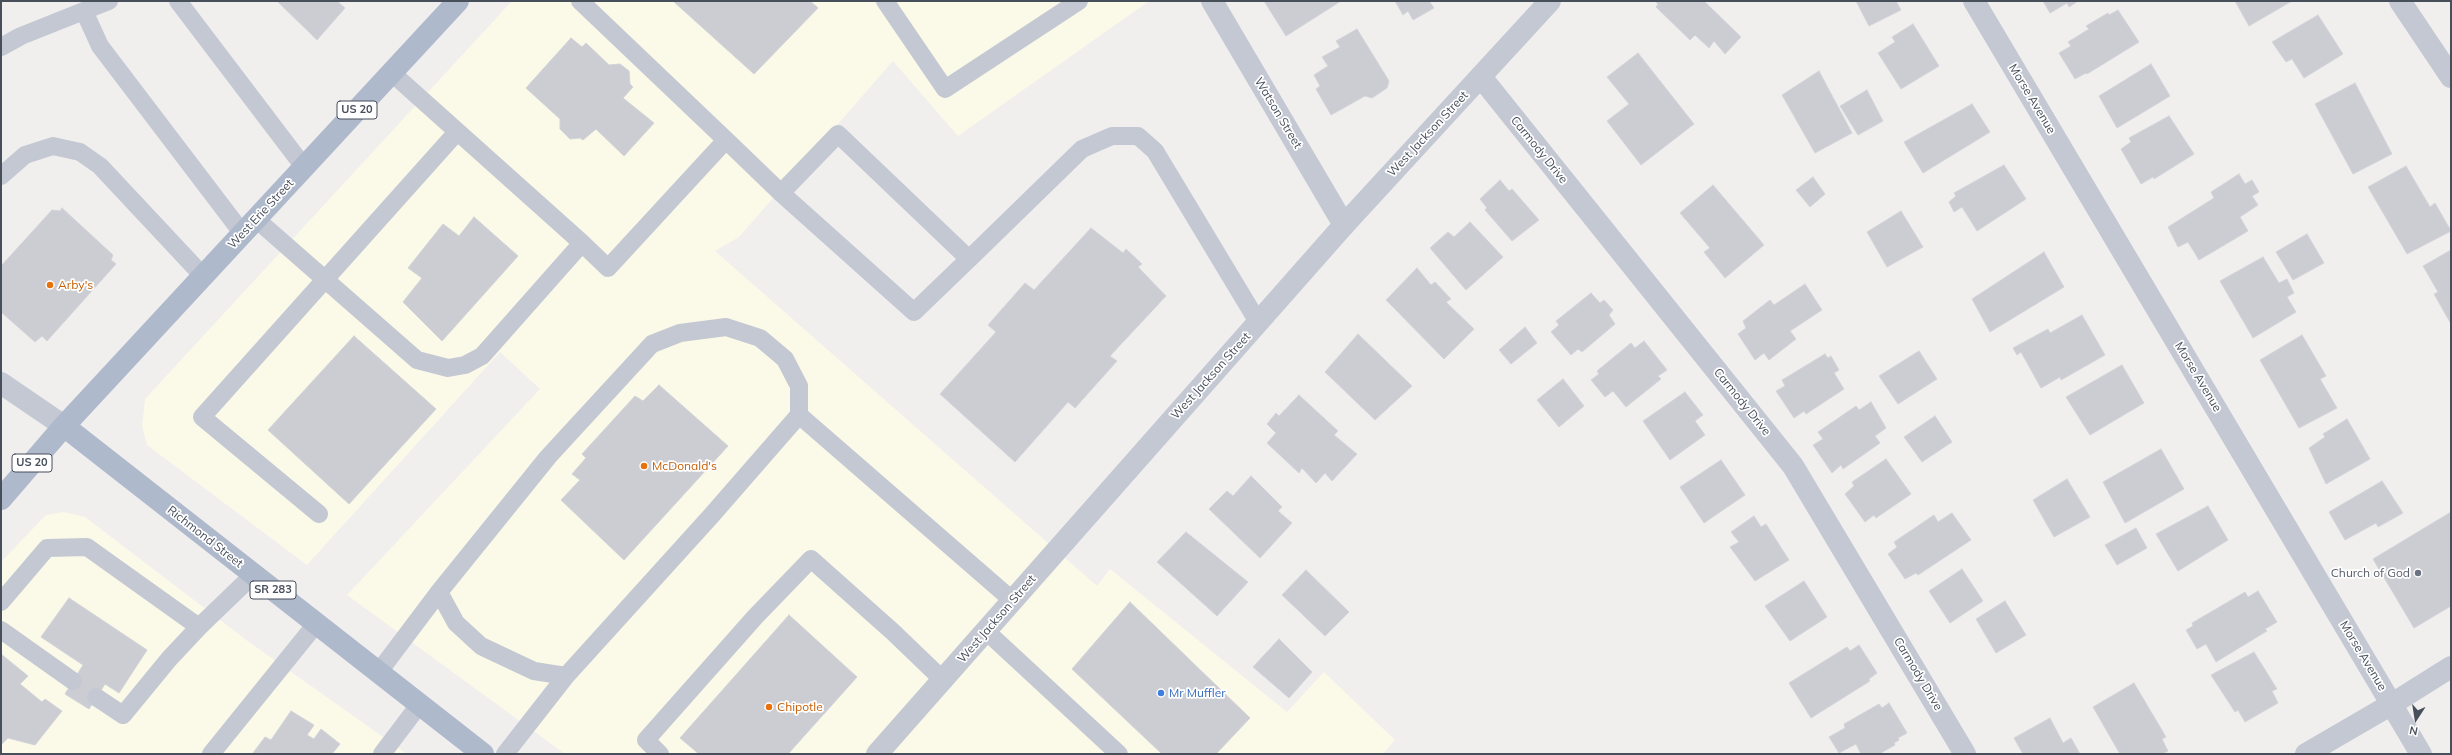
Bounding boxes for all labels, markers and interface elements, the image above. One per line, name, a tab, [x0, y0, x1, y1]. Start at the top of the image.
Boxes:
street label: Morse Avenue	[2006, 61, 2058, 137]
street label: Watson Street	[1251, 75, 1305, 151]
street label: West Jackson Street	[1385, 88, 1471, 180]
road number: US 20	[337, 101, 377, 119]
street label: Carmody Drive	[1507, 113, 1571, 187]
street label: West Erie Street	[225, 176, 297, 252]
place label: Arby's	[58, 278, 93, 292]
marker: Arby's	[45, 280, 55, 290]
street label: West Jackson Street	[1168, 330, 1254, 422]
street label: Morse Avenue	[2172, 339, 2224, 415]
street label: Carmody Drive	[1710, 365, 1774, 439]
road number: US 20	[12, 454, 52, 472]
place label: McDonald's	[652, 459, 717, 473]
marker: McDonald's	[639, 461, 649, 471]
street label: Richmond Street	[164, 503, 246, 571]
place label: Church of God	[2331, 566, 2410, 580]
marker: Church of God	[2413, 568, 2423, 578]
street label: West Jackson Street	[955, 572, 1039, 666]
road number: SR 283	[250, 581, 296, 599]
street label: Morse Avenue	[2337, 618, 2389, 694]
street label: Carmody Drive	[1891, 635, 1945, 713]
place label: Mr Muffler	[1169, 686, 1226, 700]
marker: Mr Muffler	[1156, 688, 1166, 698]
north arrow	[2396, 699, 2436, 739]
place label: Chipotle	[777, 700, 823, 714]
marker: Chipotle	[764, 702, 774, 712]
text: N	[2408, 723, 2419, 738]

